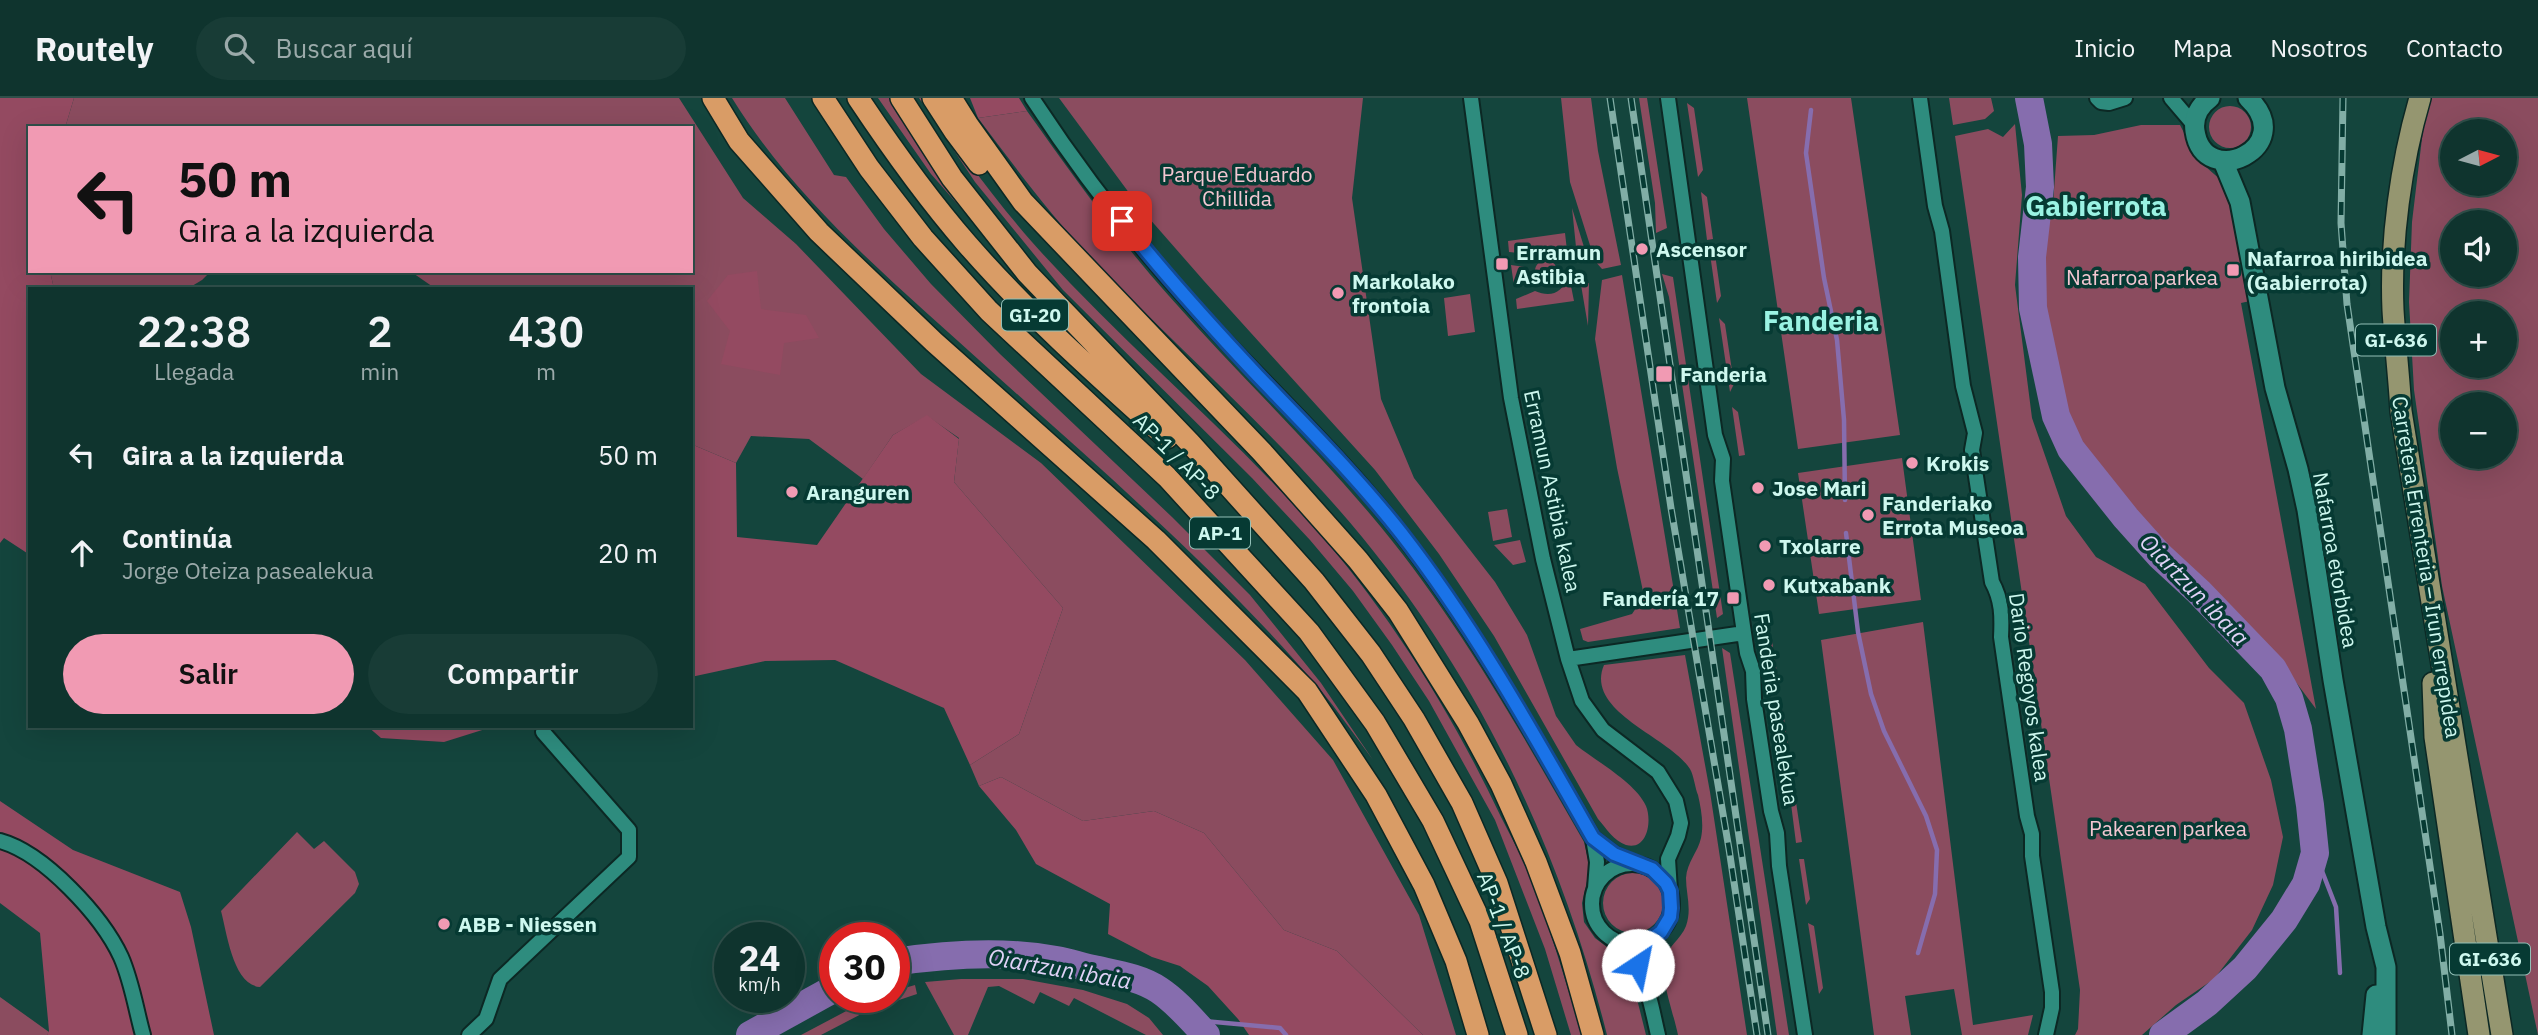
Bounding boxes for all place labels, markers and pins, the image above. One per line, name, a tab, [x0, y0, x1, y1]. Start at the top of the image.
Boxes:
pin	[1092, 191, 1152, 251]
place label: Ascensor	[1656, 235, 1747, 263]
place label: Erramun Astibia	[1516, 238, 1601, 290]
marker: Ascensor	[1634, 241, 1650, 257]
place label: Nafarroa hiribidea (Gabierrota)	[2247, 244, 2428, 296]
marker: Erramun Astibia	[1494, 256, 1510, 272]
marker: Nafarroa hiribidea (Gabierrota)	[2225, 262, 2241, 278]
place label: Markolako frontoia	[1352, 267, 1455, 319]
marker: Markolako frontoia	[1330, 285, 1346, 301]
place label: Fanderia	[1680, 360, 1767, 388]
marker: Fanderia	[1654, 364, 1674, 384]
place label: Krokis	[1926, 449, 1989, 477]
marker: Krokis	[1904, 455, 1920, 471]
place label: Jose Mari	[1772, 474, 1867, 502]
place label: Aranguren	[806, 478, 910, 506]
marker: Jose Mari	[1750, 480, 1766, 496]
marker: Aranguren	[784, 484, 800, 500]
place label: Fanderiako Errota Museoa	[1882, 489, 2024, 541]
marker: Fanderiako Errota Museoa	[1860, 507, 1876, 523]
place label: Txolarre	[1779, 532, 1861, 560]
marker: Txolarre	[1757, 538, 1773, 554]
place label: Kutxabank	[1783, 571, 1892, 599]
marker: Kutxabank	[1761, 577, 1777, 593]
place label: Fandería 17	[1602, 584, 1719, 612]
marker: Fandería 17	[1725, 590, 1741, 606]
place label: ABB - Niessen	[458, 910, 597, 938]
marker: ABB - Niessen	[436, 916, 452, 932]

